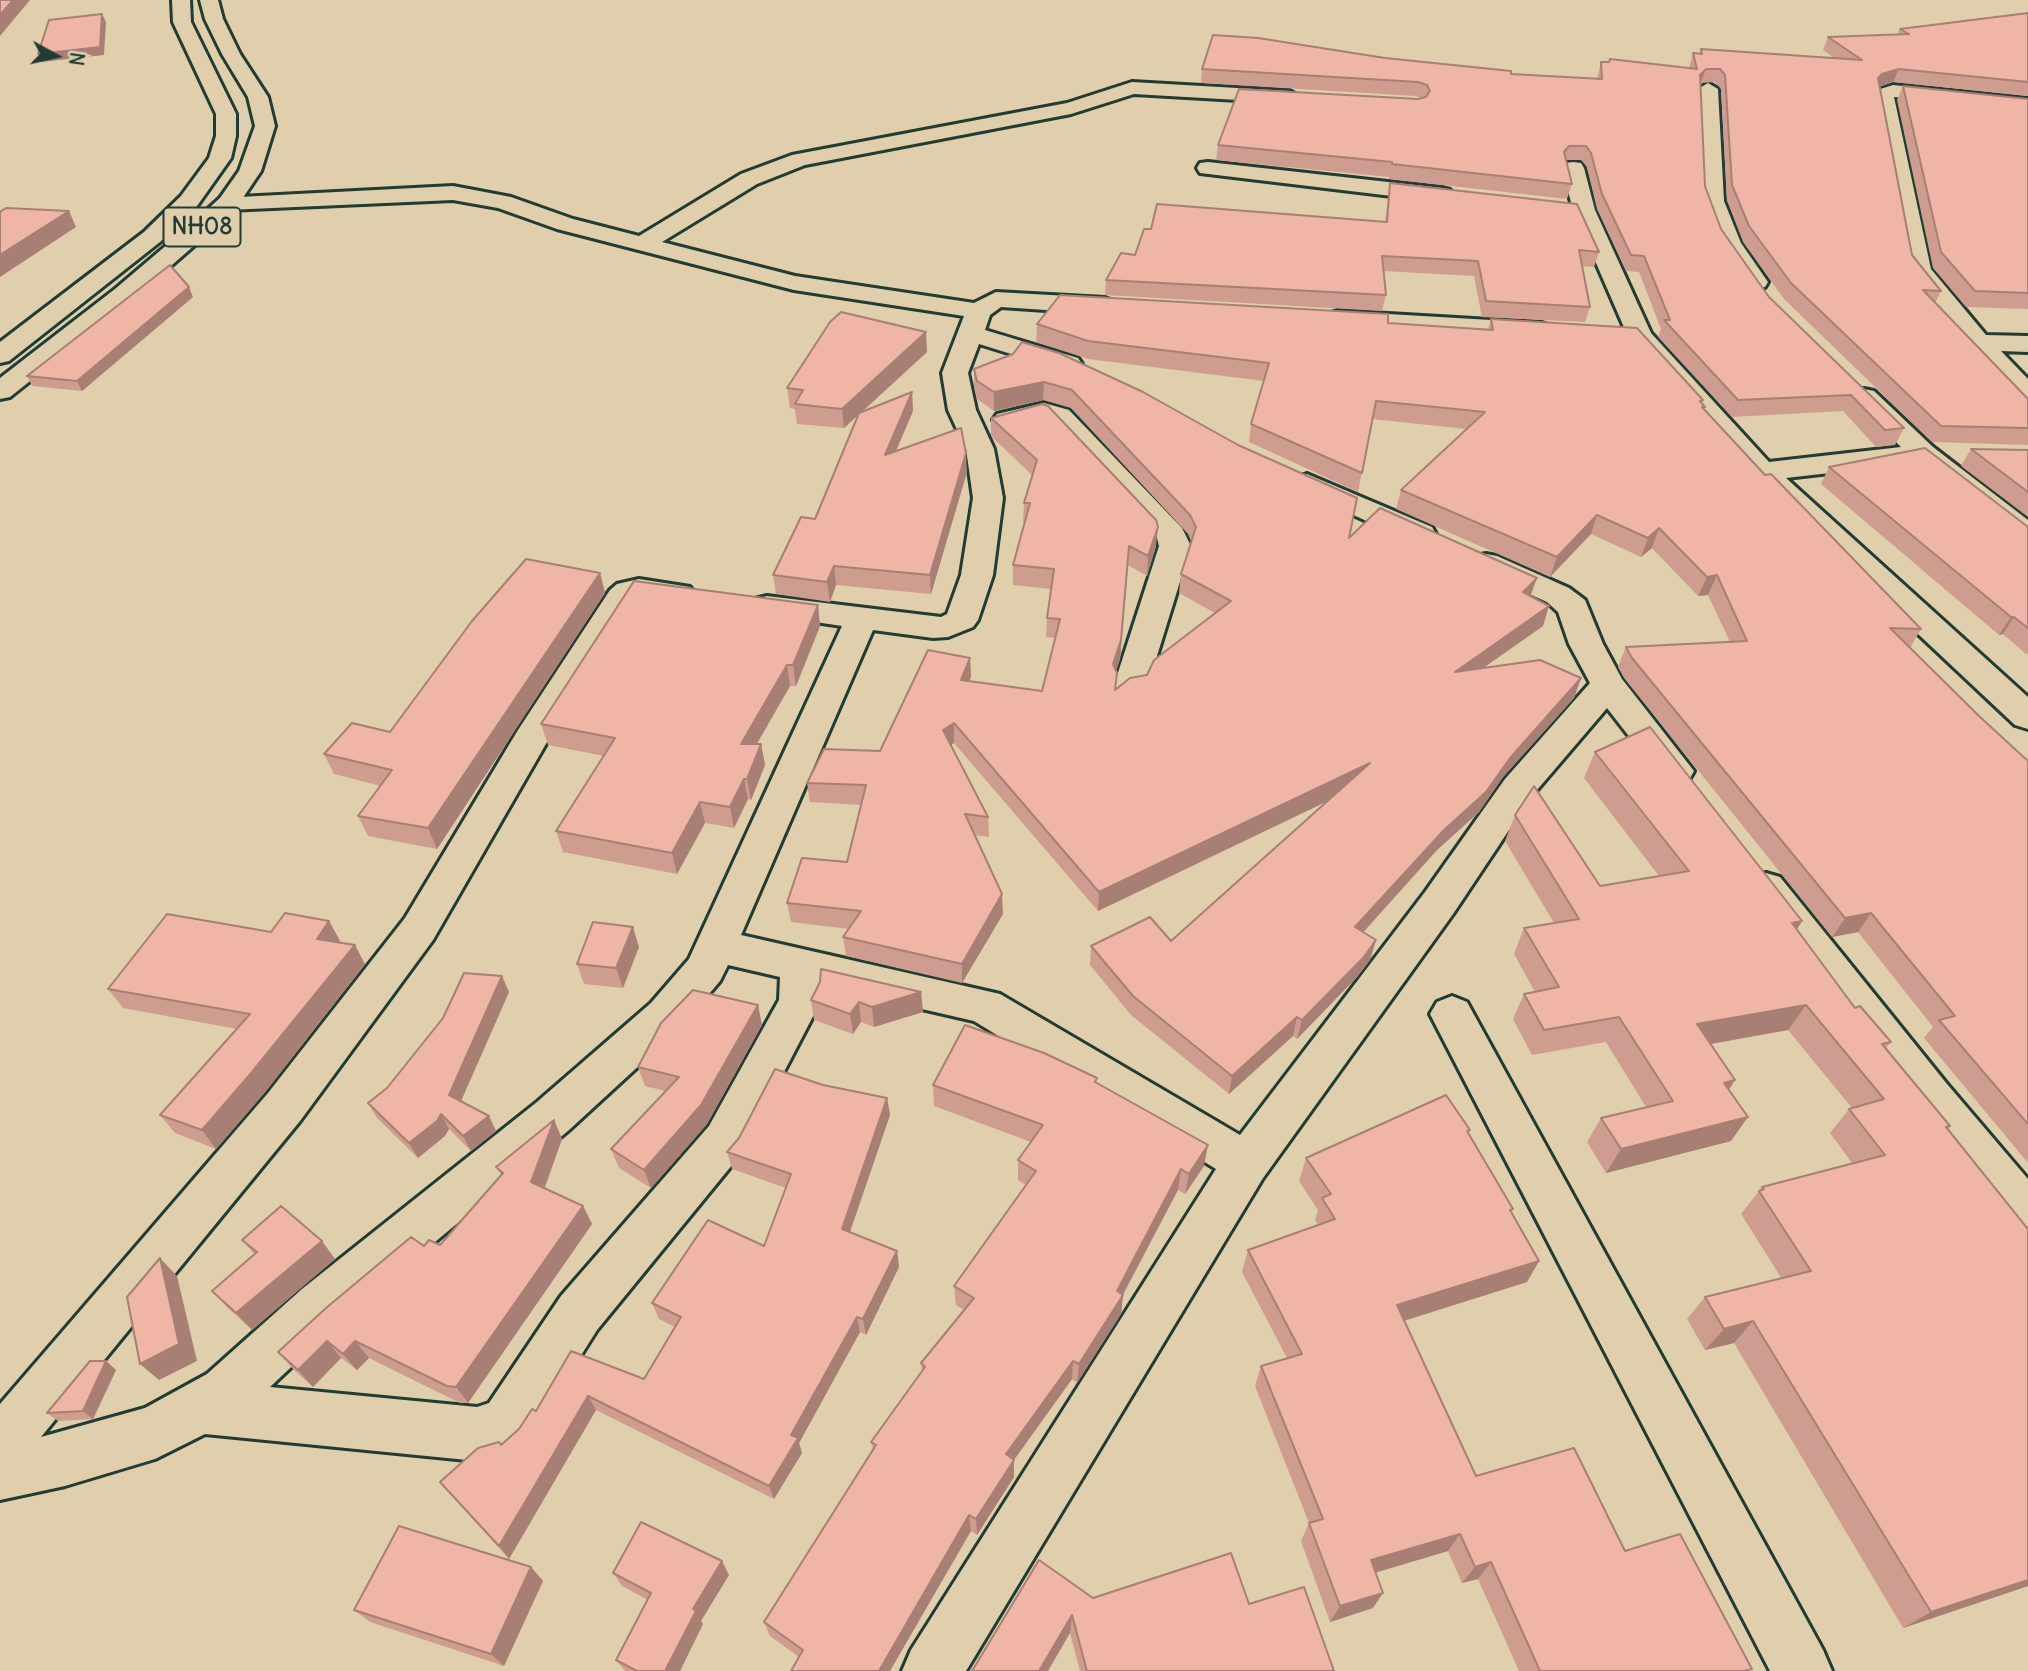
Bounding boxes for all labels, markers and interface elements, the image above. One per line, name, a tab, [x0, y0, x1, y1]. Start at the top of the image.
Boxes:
north arrow	[21, 21, 91, 91]
text: N	[64, 51, 90, 67]
road number: NH08	[164, 208, 241, 246]

